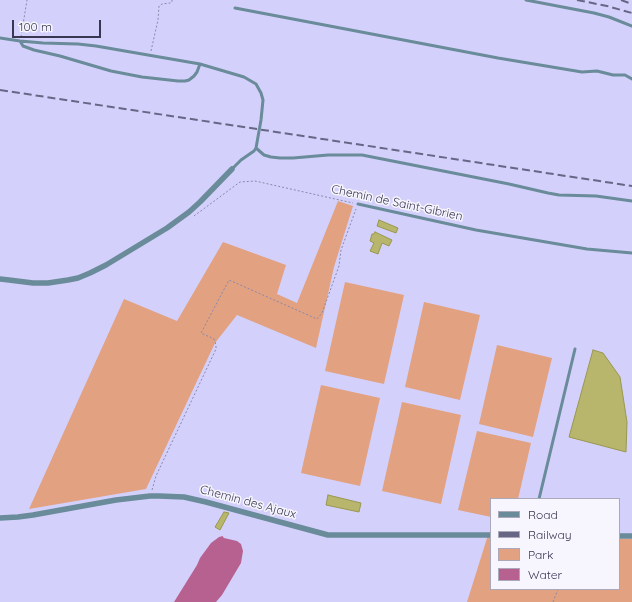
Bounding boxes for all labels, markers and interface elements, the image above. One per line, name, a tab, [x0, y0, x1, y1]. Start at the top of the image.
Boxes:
scale bar	[14, 12, 103, 38]
text: 100 m	[19, 19, 52, 34]
street label: Chemin de Saint-Gibrien	[330, 182, 464, 224]
street label: Chemin des Ajaux	[198, 482, 298, 522]
legend	[490, 498, 620, 590]
text: Road	[528, 507, 558, 522]
text: Railway	[528, 527, 572, 542]
text: Park	[528, 547, 553, 562]
text: Water	[528, 567, 562, 582]

